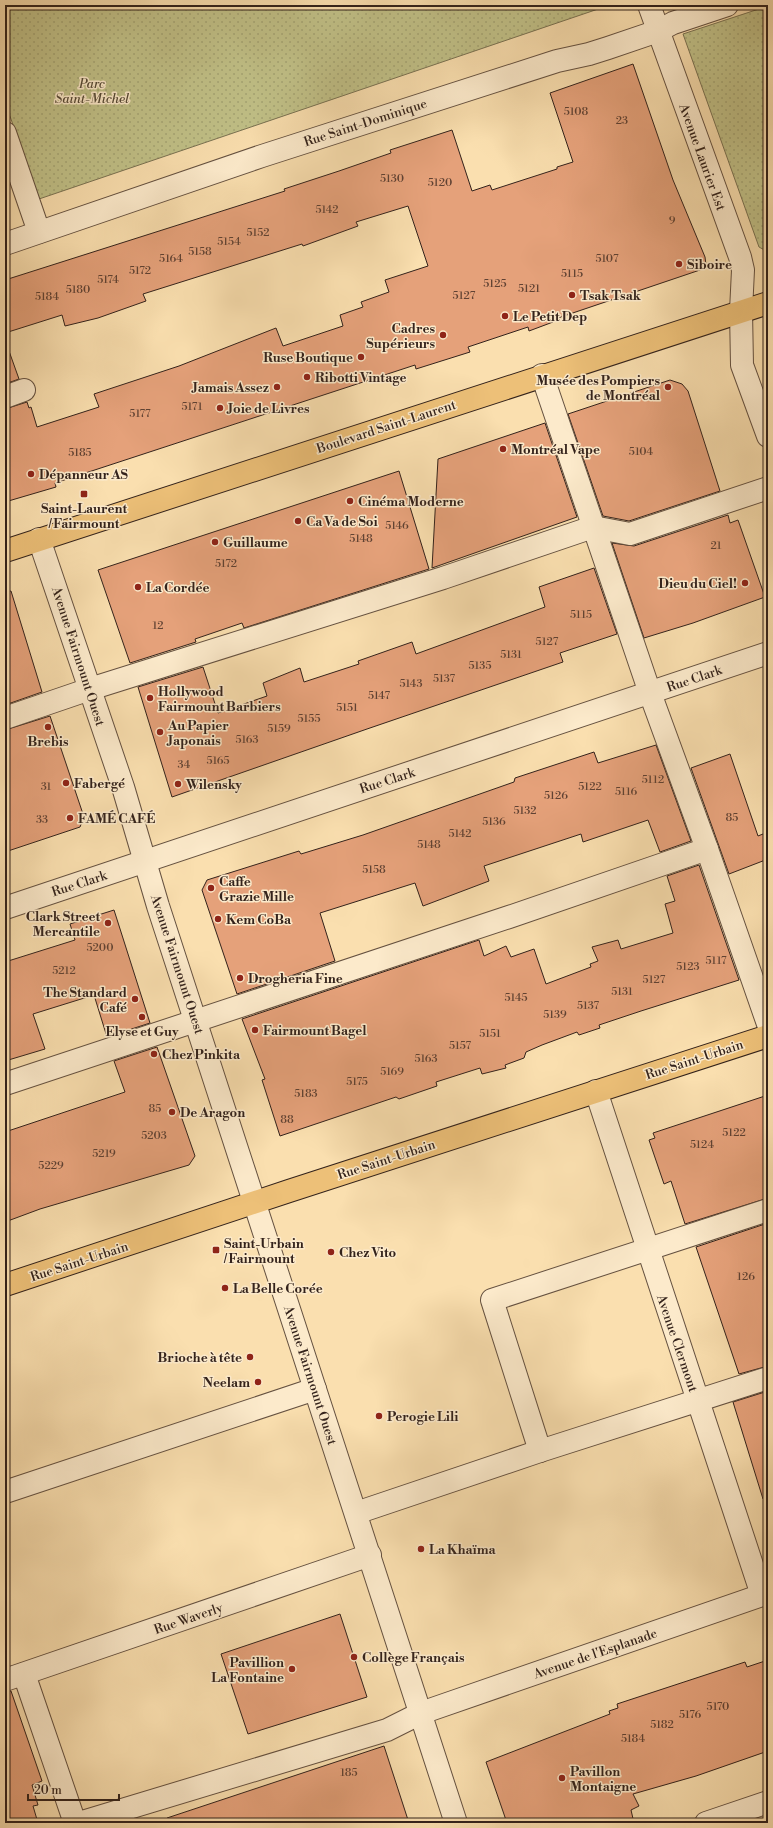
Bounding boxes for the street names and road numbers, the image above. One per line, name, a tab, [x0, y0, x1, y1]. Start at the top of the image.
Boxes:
street label: Rue Saint-Dominique	[302, 95, 429, 150]
street label: Avenue Laurier Est	[675, 101, 729, 213]
street label: Boulevard Saint-Laurent	[314, 397, 458, 457]
street label: Avenue Fairmount Ouest	[48, 584, 108, 728]
street label: Rue Clark	[665, 662, 725, 696]
street label: Rue Clark	[358, 764, 418, 797]
street label: Rue Clark	[50, 867, 110, 900]
street label: Avenue Fairmount Ouest	[147, 892, 207, 1036]
street label: Rue Saint-Urbain	[643, 1036, 746, 1083]
street label: Rue Saint-Urbain	[335, 1136, 438, 1183]
street label: Rue Saint-Urbain	[28, 1238, 131, 1285]
street label: Avenue Clermont	[653, 1292, 701, 1394]
street label: Avenue Fairmount Ouest	[280, 1303, 340, 1447]
street label: Rue Waverly	[152, 1600, 225, 1638]
street label: Avenue de l'Esplanade	[530, 1625, 660, 1683]

